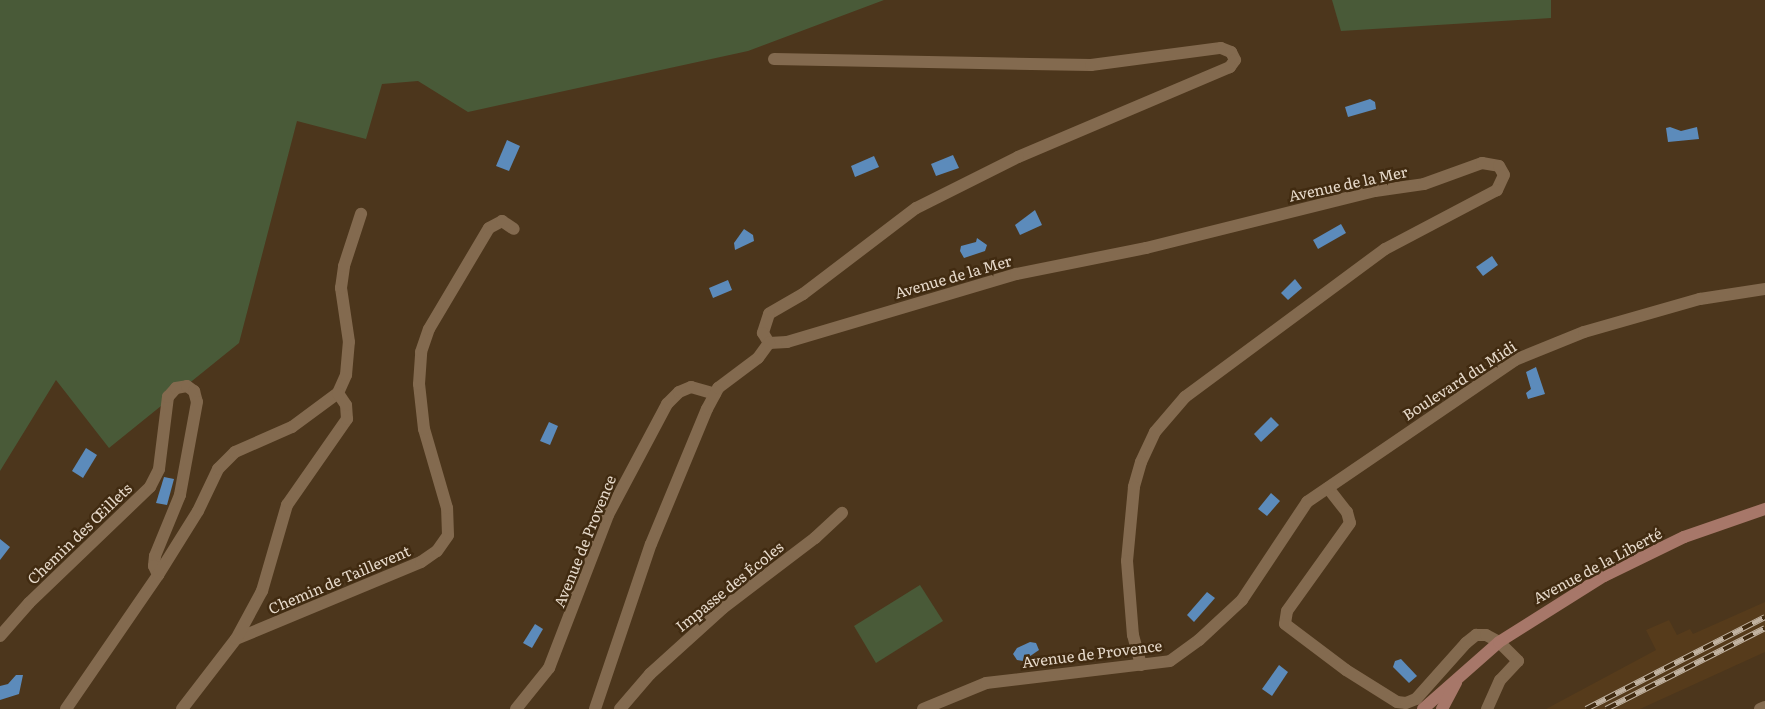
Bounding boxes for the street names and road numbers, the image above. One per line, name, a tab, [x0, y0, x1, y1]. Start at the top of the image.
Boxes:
street label: Avenue de la Mer	[1287, 162, 1409, 204]
street label: Avenue de la Mer	[892, 251, 1014, 301]
street label: Boulevard du Midi	[1399, 337, 1519, 423]
street label: Avenue de Provence	[549, 472, 619, 610]
street label: Chemin des Œillets	[23, 479, 135, 587]
street label: Avenue de la Liberté	[1529, 523, 1665, 607]
street label: Impasse des Écoles	[672, 537, 786, 635]
street label: Chemin de Taillevent	[265, 541, 413, 617]
street label: Avenue de Provence	[1021, 635, 1163, 671]

